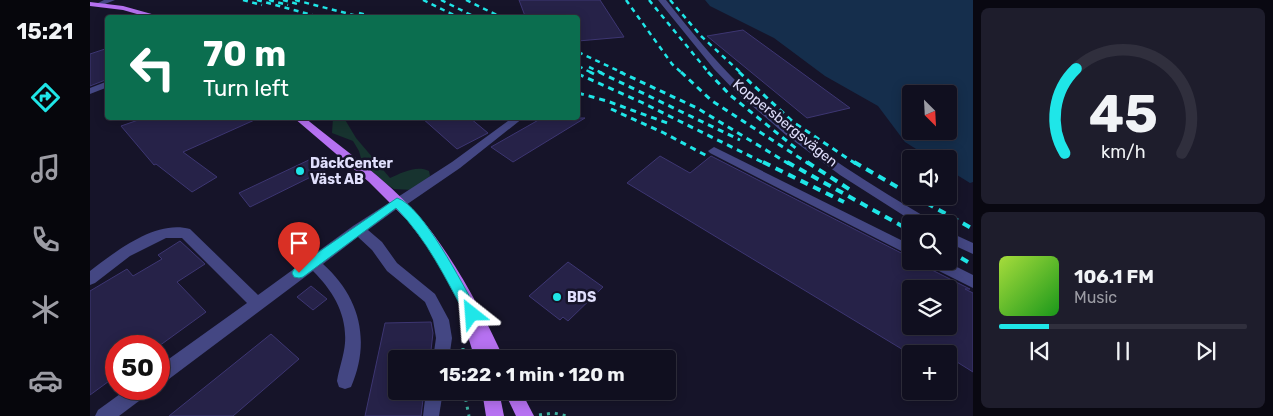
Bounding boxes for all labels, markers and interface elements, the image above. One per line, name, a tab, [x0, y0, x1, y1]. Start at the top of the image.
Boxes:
text: 15:21	[17, 18, 73, 45]
text: 70 m	[203, 33, 286, 75]
icon: left	[120, 35, 185, 100]
text: Turn left	[203, 75, 289, 102]
street label: Koppersbergsvägen	[729, 76, 841, 170]
icon: directions	[28, 80, 63, 115]
text: 45	[1088, 83, 1158, 145]
north arrow	[902, 85, 958, 140]
map controls	[902, 85, 957, 400]
text: km/h	[1101, 141, 1145, 162]
button: sound	[902, 150, 957, 205]
icon: music	[28, 151, 63, 186]
place label: DäckCenter Väst AB	[310, 155, 394, 188]
marker: DäckCenter Väst AB	[294, 165, 306, 177]
button: search	[902, 215, 957, 270]
icon: phone	[28, 222, 63, 257]
pin	[278, 222, 320, 273]
icon: arrive	[285, 229, 313, 257]
text: 106.1 FM	[1074, 265, 1154, 288]
button: layers	[902, 280, 957, 335]
position arrow	[445, 287, 497, 339]
text: Music	[1074, 288, 1117, 307]
place label: BDS	[567, 289, 596, 306]
marker: BDS	[551, 291, 563, 303]
icon: climate	[28, 292, 63, 327]
speed limit sign: 50	[105, 335, 170, 400]
icon: previous	[1026, 337, 1054, 365]
icon: pause	[1109, 337, 1137, 365]
icon: next	[1192, 337, 1220, 365]
button: +	[902, 345, 957, 400]
icon: car	[28, 363, 63, 398]
text: 15:22 · 1 min · 120 m	[439, 363, 625, 386]

